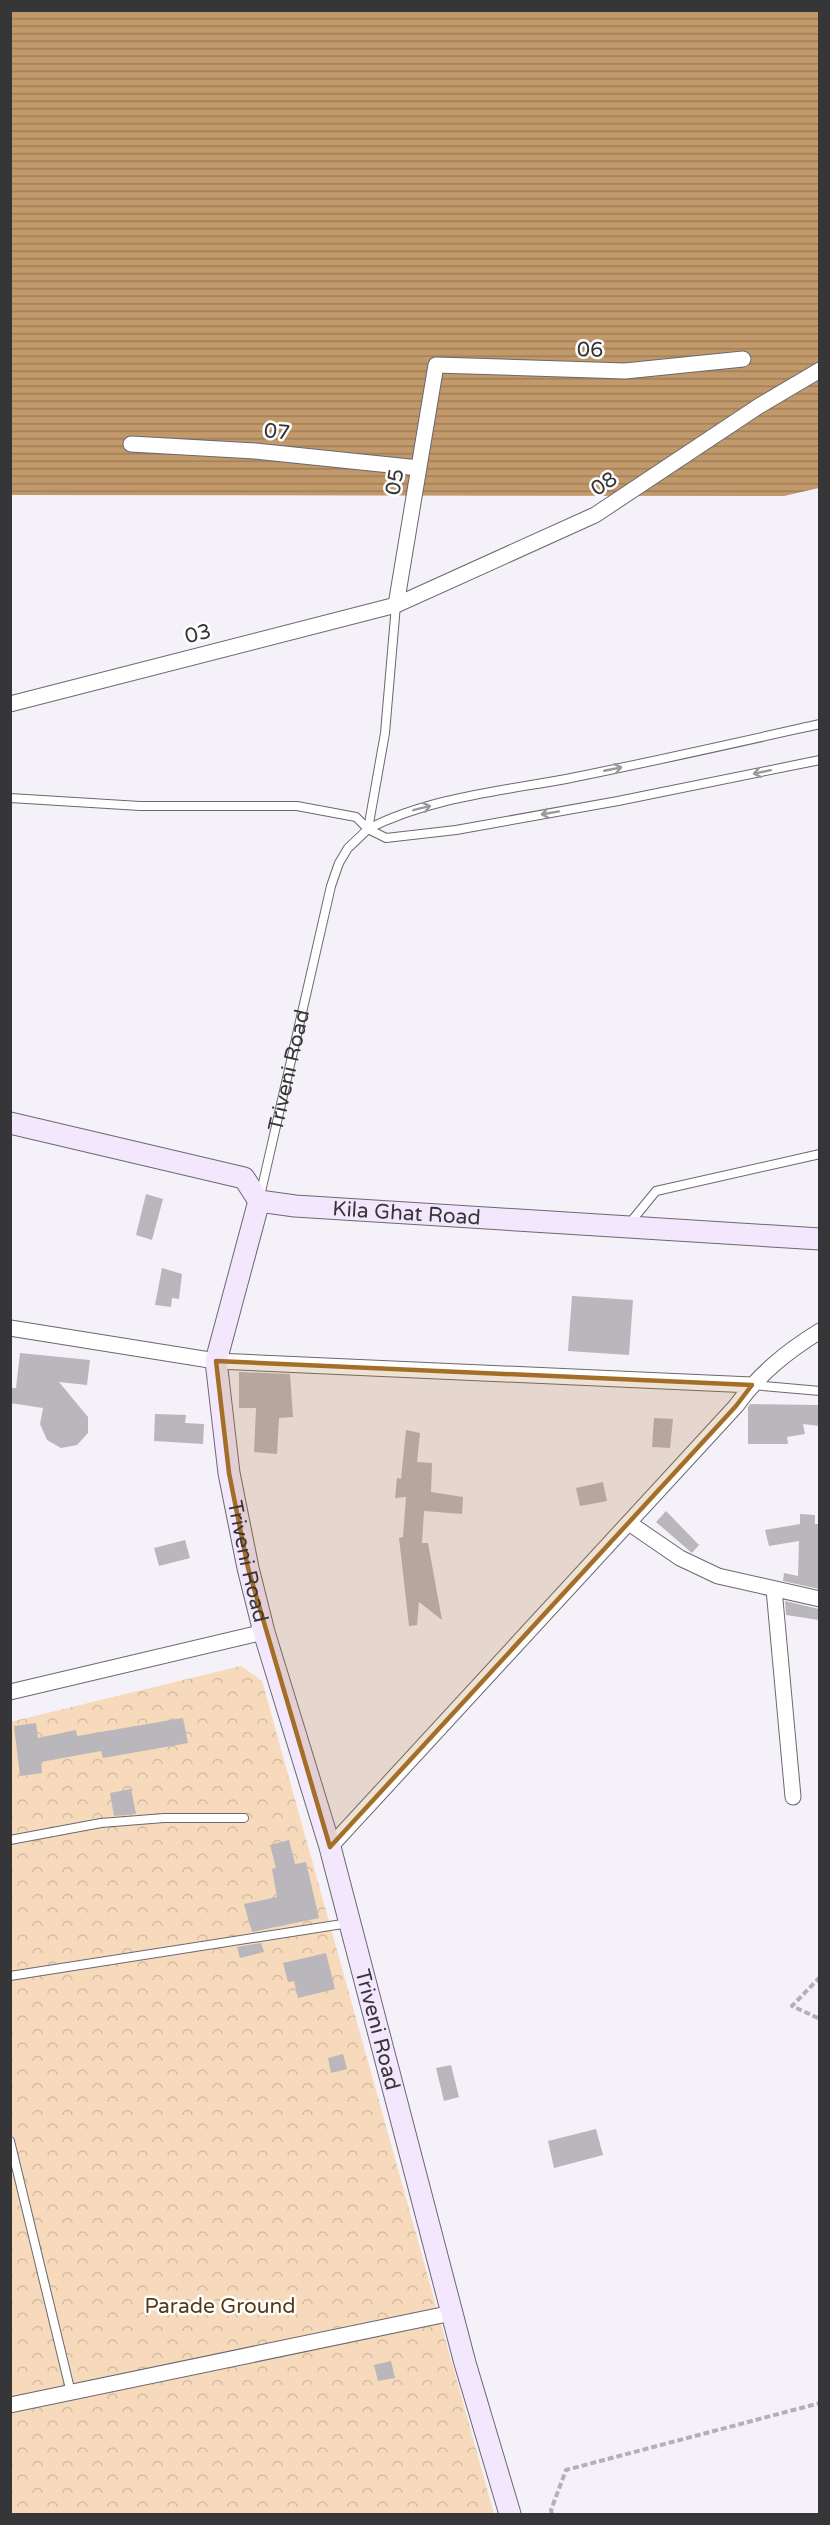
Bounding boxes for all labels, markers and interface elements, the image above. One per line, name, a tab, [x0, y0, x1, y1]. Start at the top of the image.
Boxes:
street label: 06	[577, 337, 603, 363]
street label: 07	[263, 418, 291, 446]
street label: 08	[586, 466, 622, 502]
street label: 05	[381, 467, 409, 497]
street label: 03	[182, 619, 214, 649]
one-way arrow	[603, 763, 623, 774]
one-way arrow	[753, 767, 772, 778]
one-way arrow	[412, 801, 431, 813]
one-way arrow	[541, 808, 561, 819]
street label: Triveni Road	[263, 1007, 315, 1133]
street label: Kila Ghat Road	[332, 1196, 481, 1230]
street label: Triveni Road	[222, 1499, 274, 1625]
street label: Triveni Road	[350, 1967, 406, 2093]
park label: Parade Ground	[144, 2294, 296, 2319]

